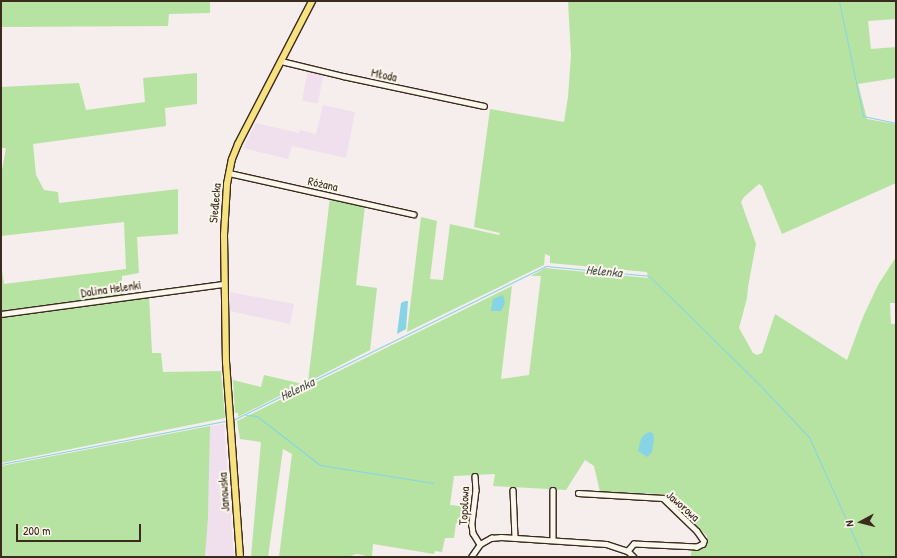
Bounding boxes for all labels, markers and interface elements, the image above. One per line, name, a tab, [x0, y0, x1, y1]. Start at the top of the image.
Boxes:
street label: Młoda	[370, 65, 398, 85]
street label: Różana	[307, 174, 339, 194]
street label: Siedlecka	[206, 182, 224, 224]
water label: Helenka	[585, 262, 623, 280]
street label: Dolina Helenki	[80, 278, 142, 300]
water label: Helenka	[277, 374, 317, 404]
street label: Janowska	[215, 472, 233, 512]
street label: Topolowa	[456, 486, 472, 526]
street label: Jaworowa	[663, 488, 703, 524]
north arrow	[841, 502, 881, 542]
scale bar	[18, 516, 143, 542]
text: N	[842, 520, 856, 527]
text: 200 m	[23, 522, 50, 539]

